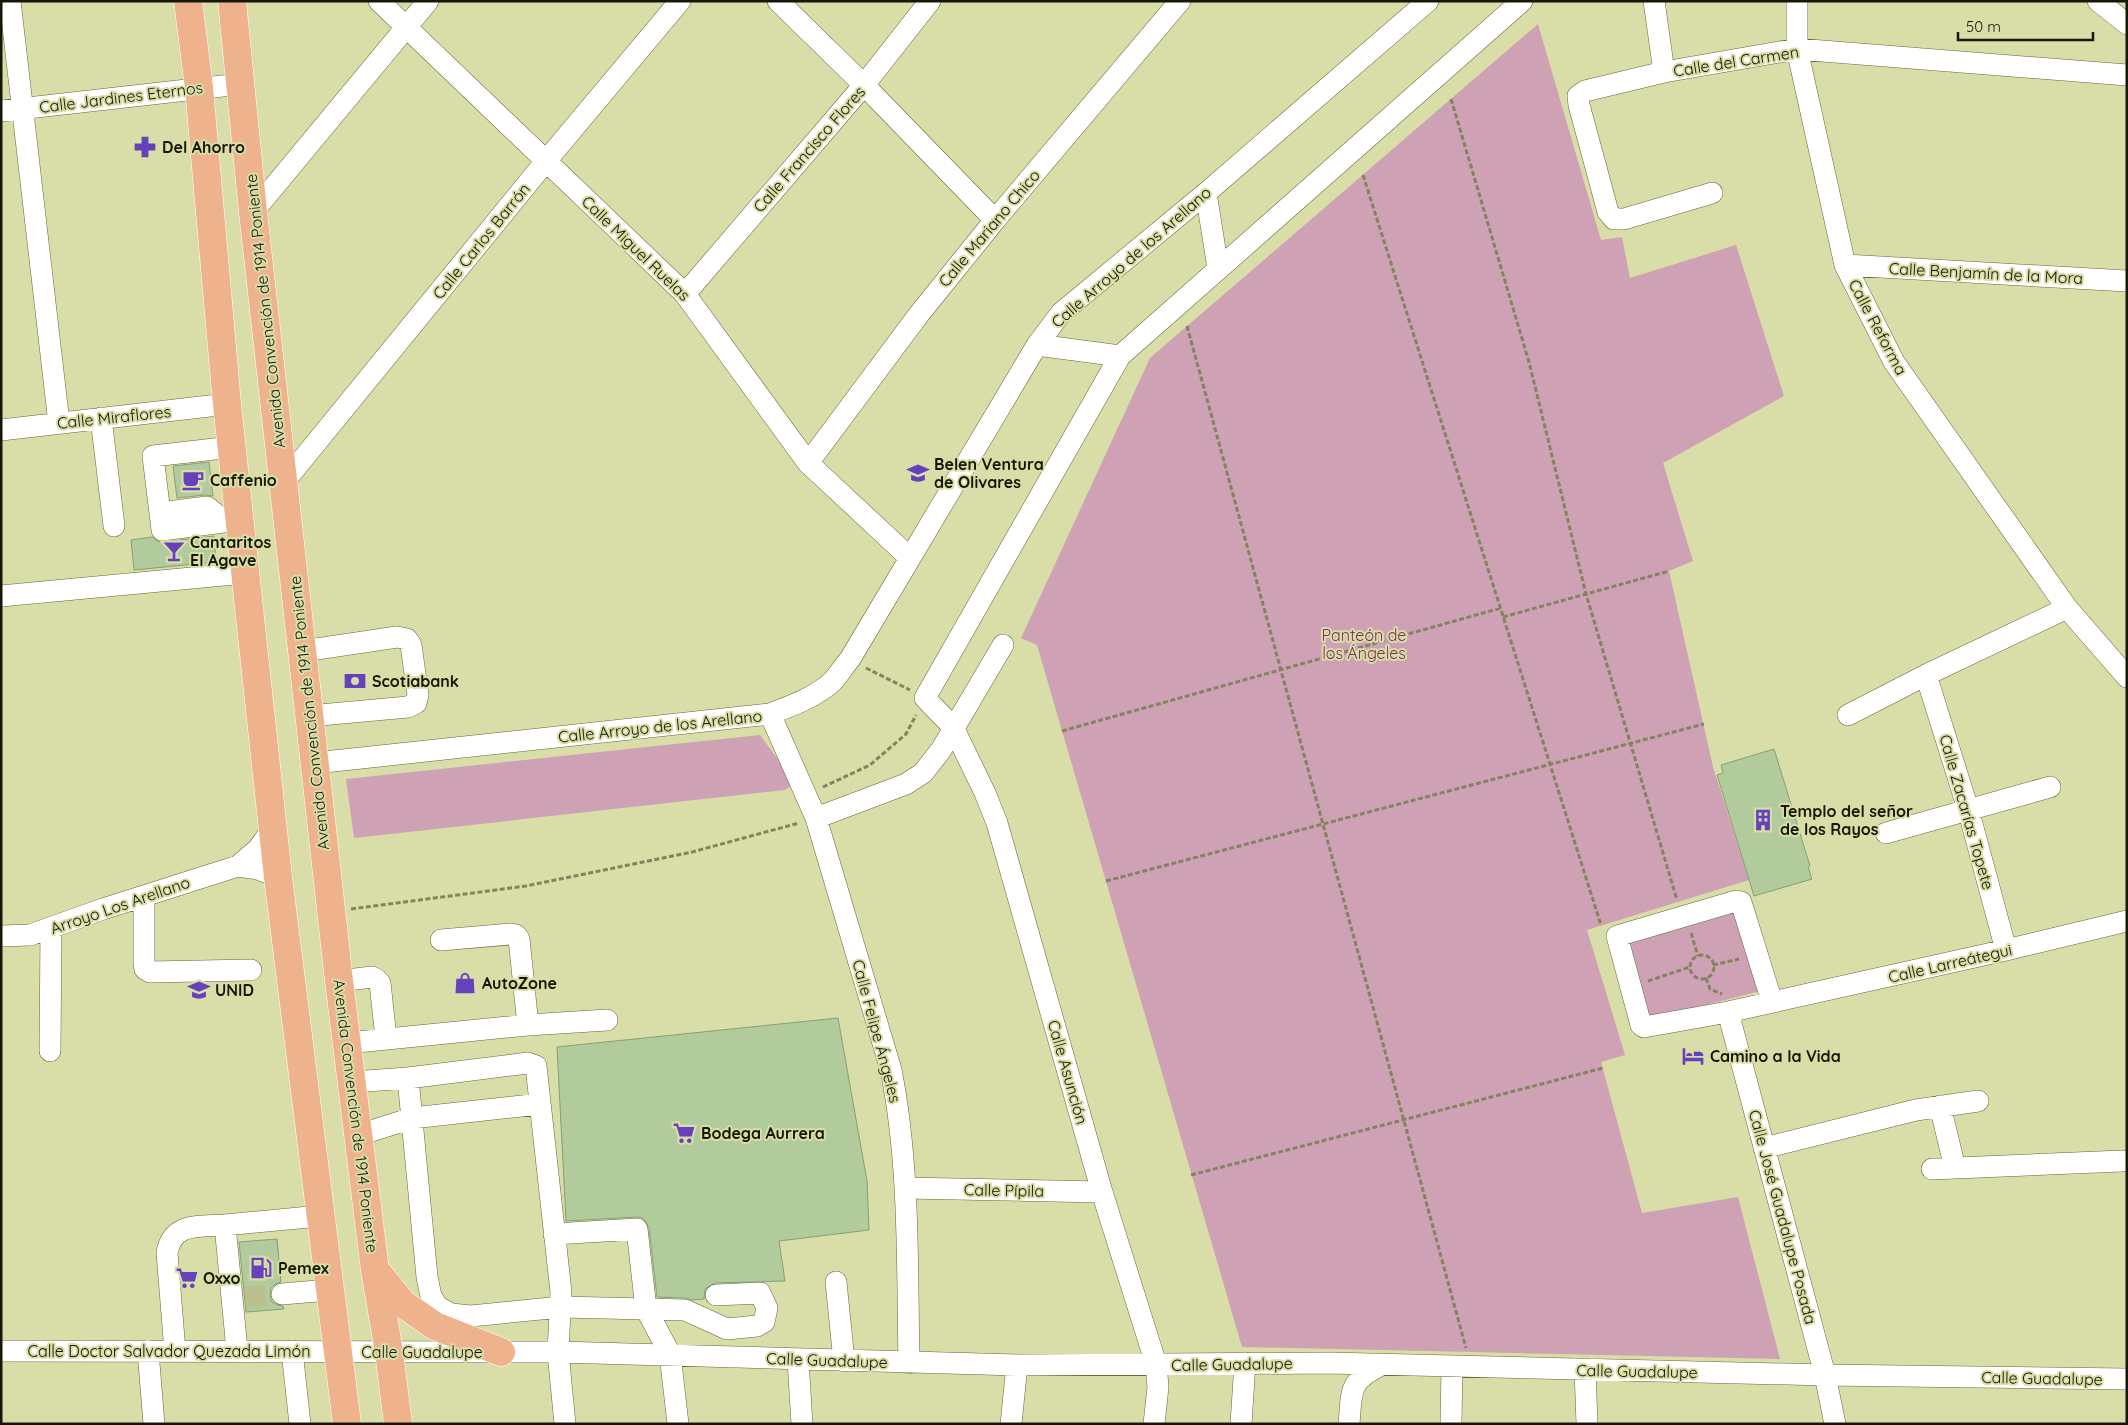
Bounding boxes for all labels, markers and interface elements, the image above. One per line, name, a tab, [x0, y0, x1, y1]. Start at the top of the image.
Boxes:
scale bar	[1958, 10, 2093, 42]
text: 50 m	[1966, 17, 2001, 36]
street label: Calle del Carmen	[1672, 41, 1800, 81]
street label: Calle Jardines Eternos	[38, 77, 204, 117]
street label: Calle Francisco Flores	[749, 82, 869, 216]
pharmacy icon: Del Ahorro	[132, 134, 158, 160]
place label: Del Ahorro	[162, 137, 245, 157]
street label: Calle Mariano Chico	[934, 165, 1044, 291]
street label: Avenida Convención de 1914 Poniente	[241, 173, 289, 449]
street label: Calle Carlos Barrón	[428, 179, 534, 303]
street label: Calle Arroyo de los Arellano	[1047, 182, 1215, 332]
street label: Calle Miguel Ruelas	[578, 191, 694, 305]
street label: Calle Benjamín de la Mora	[1888, 258, 2084, 288]
street label: Calle Reforma	[1844, 276, 1912, 378]
street label: Calle Miraflores	[56, 401, 172, 433]
place label: Belen Ventura de Olivares	[934, 454, 1044, 492]
school or university icon: Belen Ventura de Olivares	[905, 460, 931, 486]
cafe icon: Caffenio	[180, 467, 206, 493]
place label: Caffenio	[210, 470, 277, 490]
place label: Cantaritos El Agave	[190, 532, 271, 570]
bar icon: Cantaritos El Agave	[161, 538, 187, 564]
street label: Avenida Convención de 1914 Poniente	[285, 575, 333, 851]
park label: Panteón de los Ángeles	[1322, 625, 1406, 663]
bank icon: Scotiabank	[342, 668, 368, 694]
place label: Scotiabank	[372, 671, 459, 691]
street label: Calle Arroyo de los Arellano	[557, 705, 763, 747]
street label: Calle Zacarías Topete	[1935, 732, 1999, 892]
place label: Templo del señor de los Rayos	[1780, 801, 1913, 839]
building icon: Templo del señor de los Rayos	[1750, 807, 1776, 833]
street label: Arroyo Los Arellano	[48, 872, 192, 938]
street label: Calle Larreátegui	[1886, 939, 2014, 987]
street label: Calle Felipe Ángeles	[848, 957, 906, 1105]
shop icon: AutoZone	[452, 970, 478, 996]
place label: AutoZone	[482, 973, 557, 993]
school or university icon: UNID	[186, 977, 212, 1003]
street label: Avenida Convención de 1914 Poniente	[329, 978, 383, 1254]
place label: UNID	[215, 980, 254, 1000]
street label: Calle Asunción	[1044, 1018, 1092, 1126]
hotel icon: Camino a la Vida	[1680, 1043, 1706, 1069]
place label: Camino a la Vida	[1710, 1046, 1841, 1066]
street label: Calle José Guadalupe Posada	[1745, 1107, 1821, 1327]
supermarket icon: Bodega Aurrera	[671, 1120, 697, 1146]
place label: Bodega Aurrera	[701, 1123, 825, 1143]
street label: Calle Pípila	[964, 1179, 1044, 1201]
fuel station icon: Pemex	[248, 1255, 274, 1281]
place label: Pemex	[278, 1258, 329, 1278]
supermarket icon: Oxxo	[174, 1265, 200, 1291]
place label: Oxxo	[203, 1268, 241, 1288]
street label: Calle Doctor Salvador Quezada Limón	[28, 1341, 310, 1361]
street label: Calle Guadalupe	[361, 1342, 483, 1362]
street label: Calle Guadalupe	[766, 1348, 888, 1372]
street label: Calle Guadalupe	[1171, 1353, 1293, 1375]
street label: Calle Guadalupe	[1576, 1360, 1698, 1382]
street label: Calle Guadalupe	[1981, 1367, 2103, 1389]

